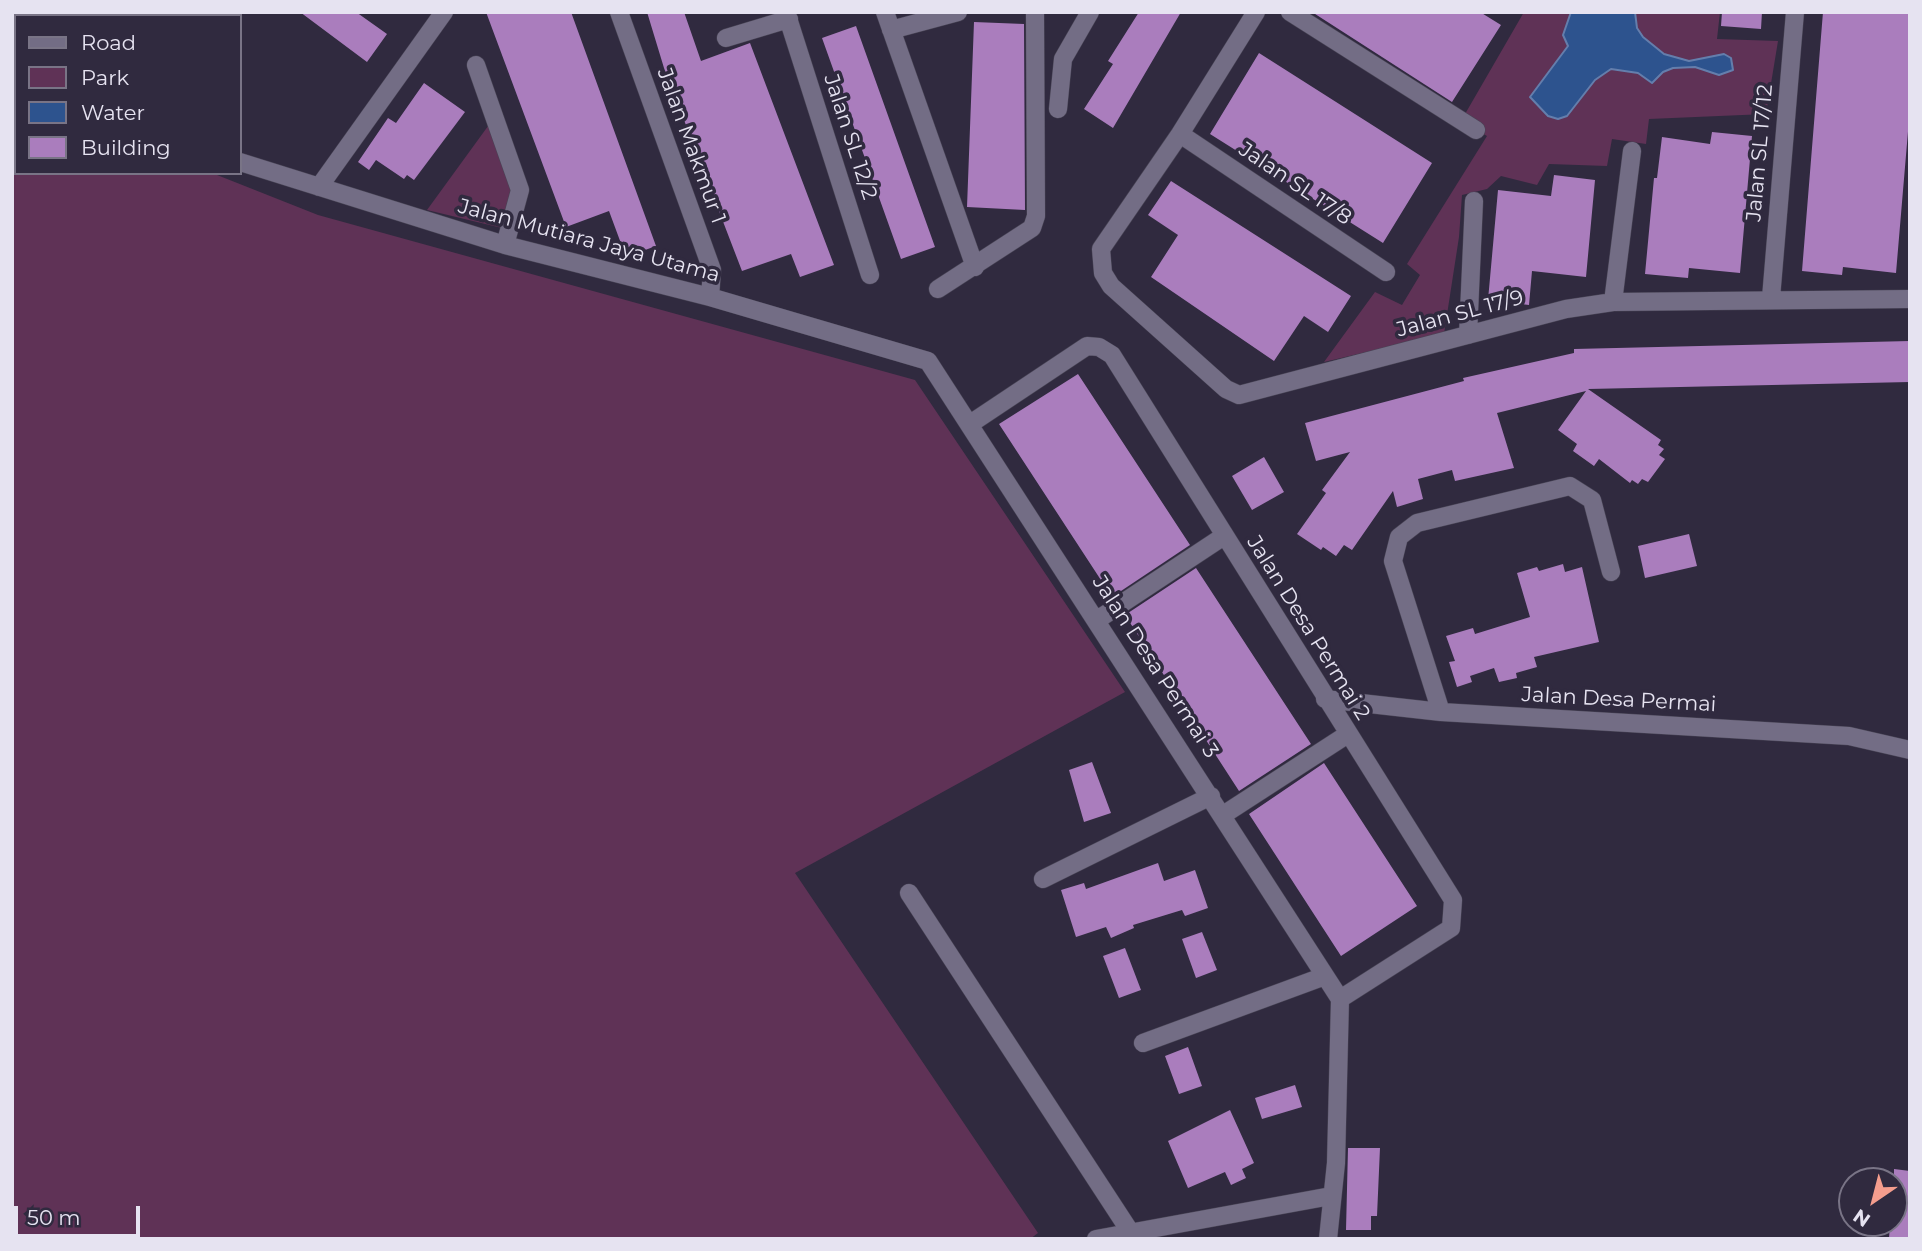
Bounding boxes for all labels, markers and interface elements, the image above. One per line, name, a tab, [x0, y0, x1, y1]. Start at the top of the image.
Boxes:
legend	[14, 14, 242, 175]
text: Road	[81, 30, 136, 55]
text: Park	[81, 65, 129, 90]
street label: Jalan Makmur 1	[651, 65, 731, 227]
street label: Jalan SL 12/2	[818, 71, 882, 203]
street label: Jalan SL 17/12	[1741, 83, 1779, 223]
text: Water	[81, 100, 145, 125]
text: Building	[81, 135, 171, 160]
street label: Jalan SL 17/8	[1234, 137, 1356, 231]
street label: Jalan Mutiara Jaya Utama	[455, 194, 723, 288]
street label: Jalan SL 17/9	[1394, 285, 1526, 343]
street label: Jalan Desa Permai 2	[1241, 531, 1375, 725]
street label: Jalan Desa Permai 3	[1087, 571, 1223, 763]
street label: Jalan Desa Permai	[1521, 682, 1717, 718]
north arrow	[1838, 1167, 1908, 1237]
scale bar	[18, 1192, 144, 1236]
text: N	[1849, 1204, 1875, 1232]
text: 50 m	[27, 1205, 81, 1230]

